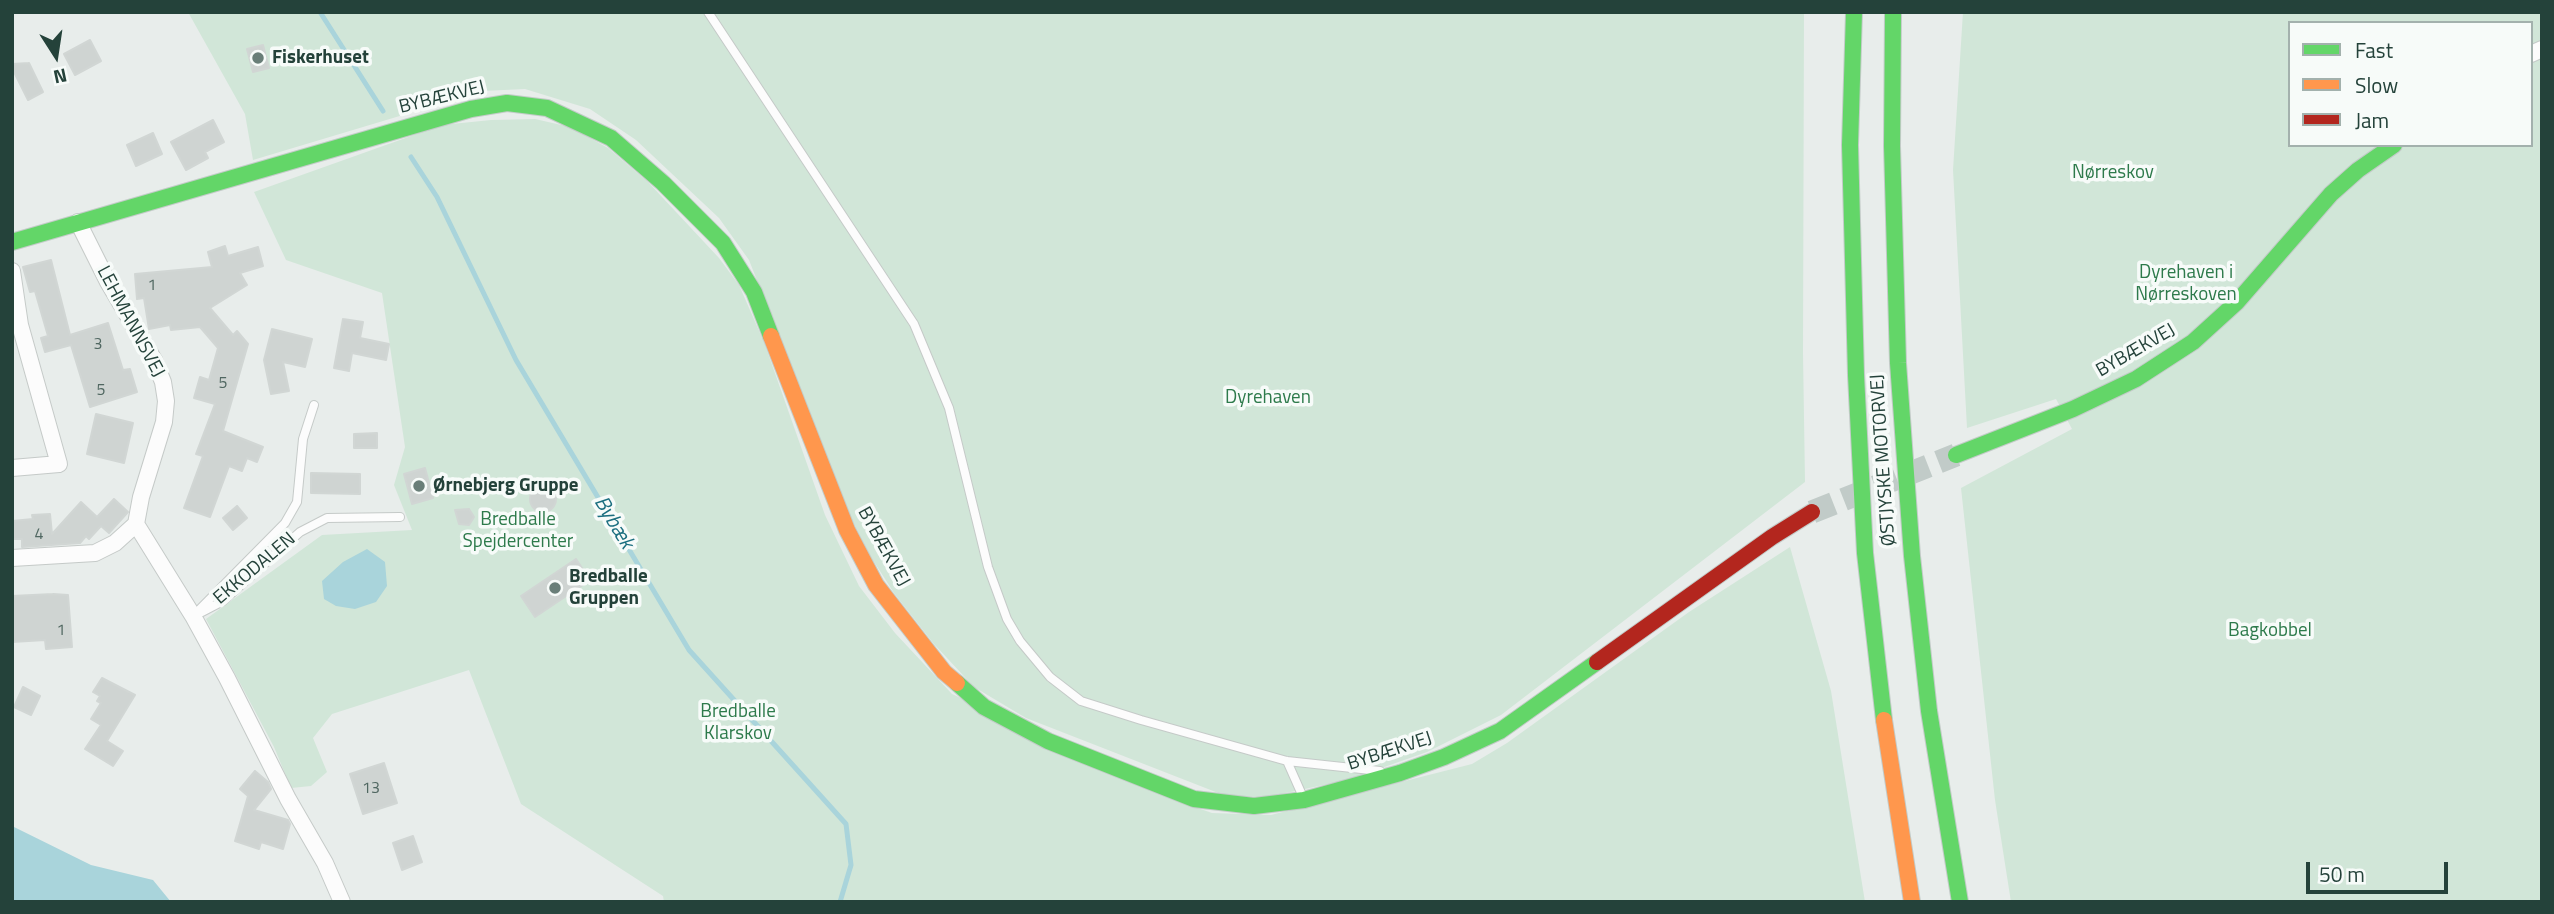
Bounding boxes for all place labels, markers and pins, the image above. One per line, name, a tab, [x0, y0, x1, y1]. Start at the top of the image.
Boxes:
place label: Fiskerhuset	[272, 47, 369, 69]
marker: Fiskerhuset	[250, 50, 266, 66]
place label: Ørnebjerg Gruppe	[433, 475, 579, 497]
marker: Ørnebjerg Gruppe	[411, 478, 427, 494]
place label: Bredballe Gruppen	[569, 566, 648, 610]
marker: Bredballe Gruppen	[547, 580, 563, 596]

